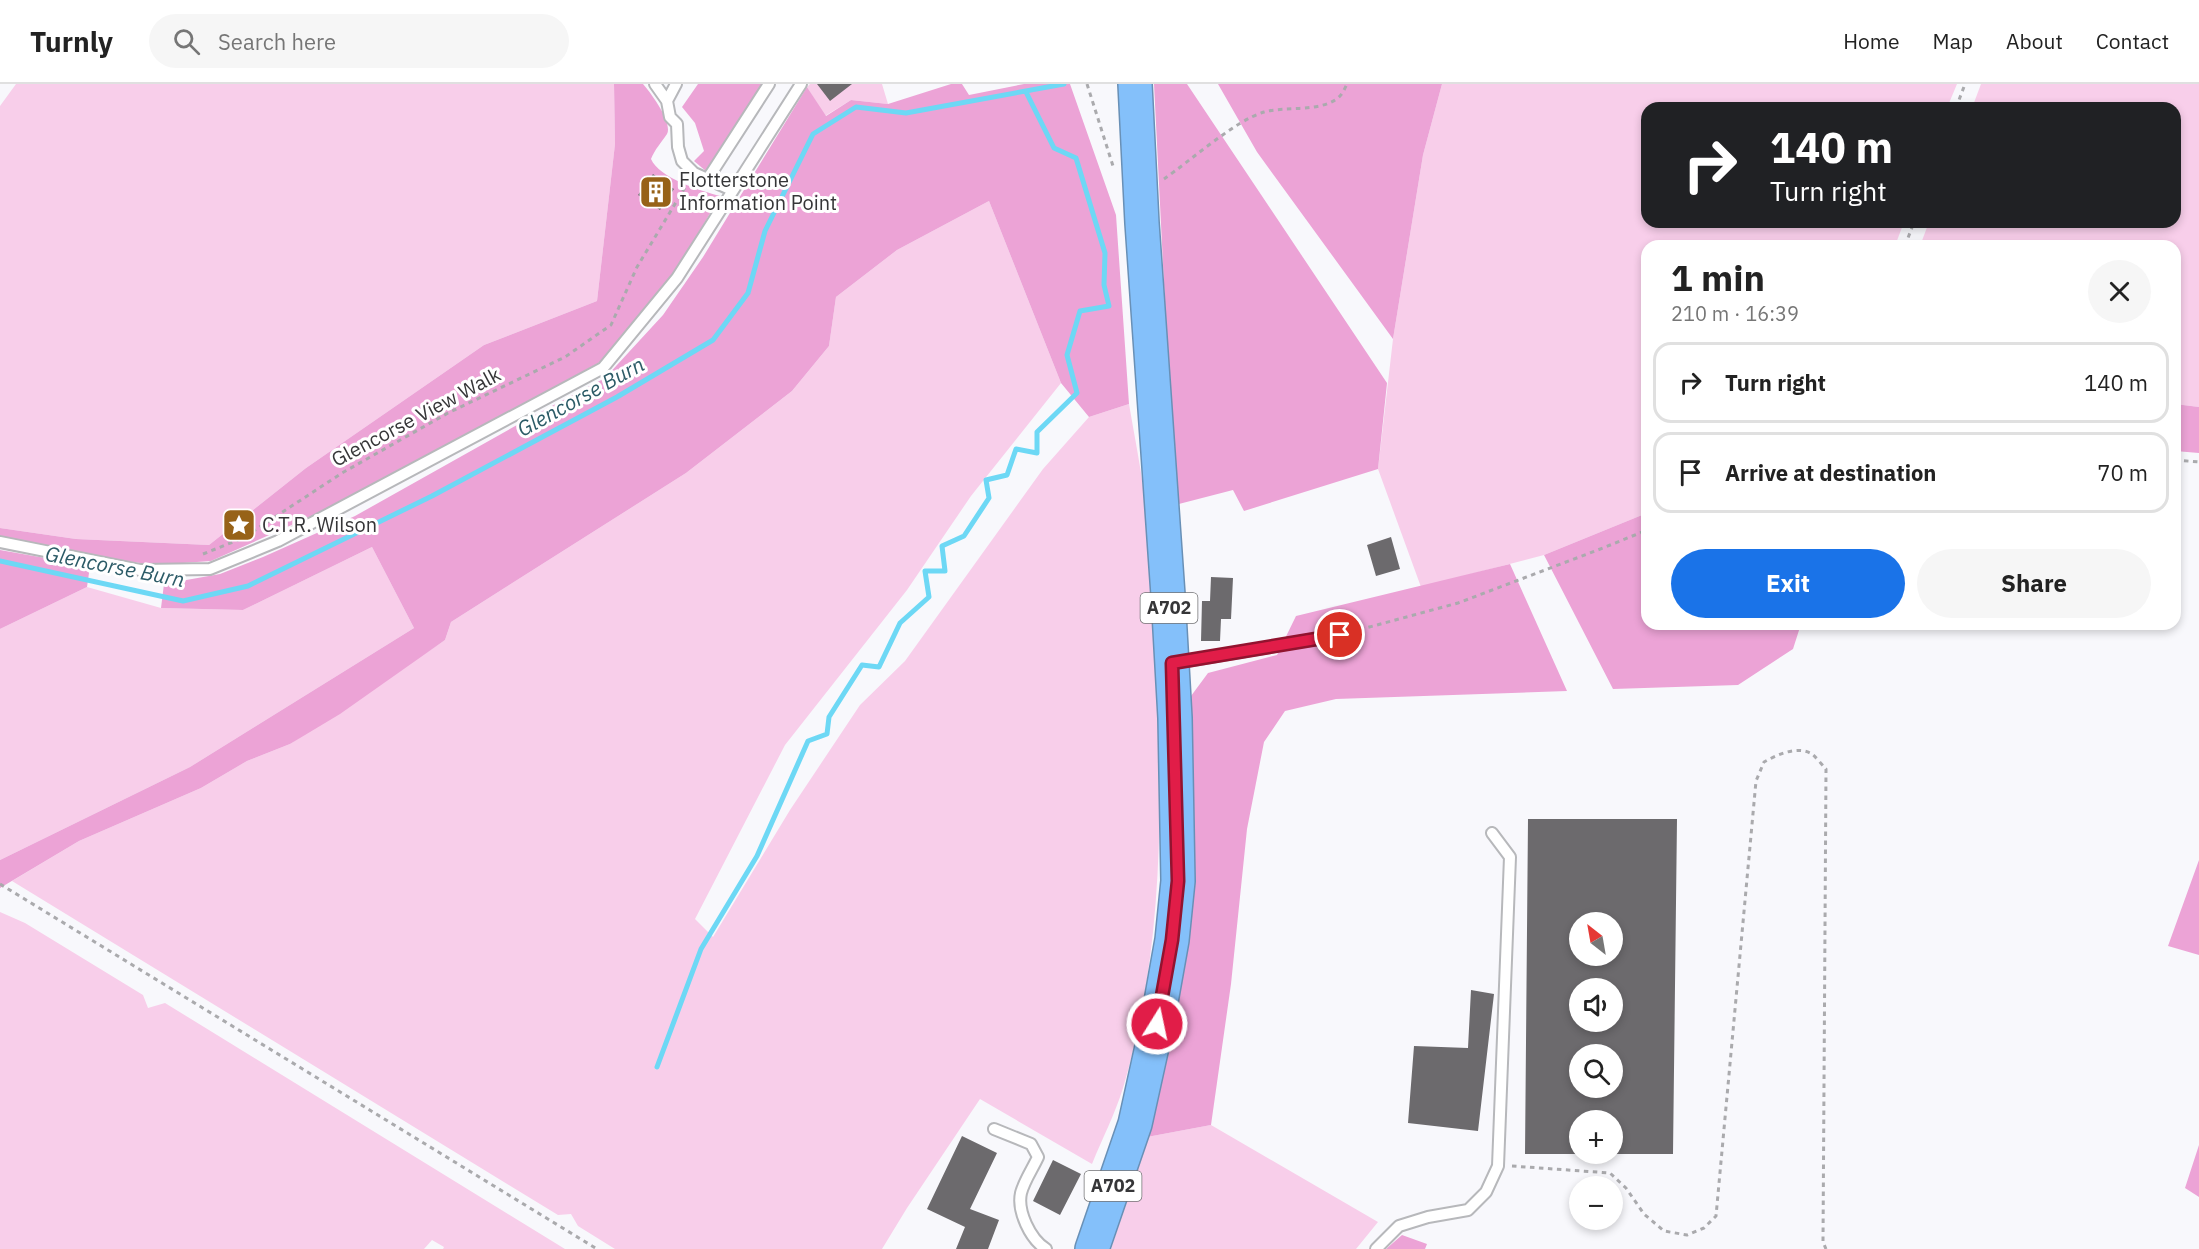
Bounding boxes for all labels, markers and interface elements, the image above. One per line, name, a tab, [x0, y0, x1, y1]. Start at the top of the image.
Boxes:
search box	[149, 14, 569, 68]
text: Turnly	[30, 23, 113, 60]
icon: search	[170, 25, 203, 58]
text: Search here	[218, 27, 336, 56]
text: Home	[1843, 27, 1900, 55]
text: Map	[1933, 27, 1973, 55]
text: About	[2006, 27, 2063, 55]
text: Contact	[2096, 27, 2169, 55]
text: 140 m	[1770, 120, 1893, 175]
icon: right	[1671, 126, 1749, 204]
place label: Flotterstone Information Point	[679, 166, 837, 216]
text: Turn right	[1770, 173, 1887, 208]
building icon: Flotterstone Information Point	[638, 174, 674, 210]
text: 1 min	[1671, 254, 1765, 301]
button: close	[2088, 260, 2151, 323]
text: 210 m · 16:39	[1671, 300, 1799, 327]
water label: Glencorse Burn	[512, 350, 649, 443]
street label: Glencorse View Walk	[326, 360, 506, 473]
icon: right	[1674, 366, 1707, 399]
text: Turn right	[1725, 368, 1826, 397]
text: 140 m	[2084, 368, 2148, 397]
icon: arrive	[1674, 456, 1707, 489]
text: Arrive at destination	[1725, 458, 1936, 487]
text: 70 m	[2097, 458, 2148, 487]
place icon: C.T.R. Wilson	[221, 507, 257, 543]
place label: C.T.R. Wilson	[262, 511, 377, 538]
water label: Glencorse Burn	[43, 539, 187, 593]
button: Exit	[1671, 549, 1905, 618]
button: Share	[1917, 549, 2151, 618]
road number: A702	[1140, 593, 1198, 623]
pin	[1314, 609, 1365, 660]
icon: arrive	[1323, 618, 1356, 651]
north arrow	[1569, 912, 1623, 966]
map controls	[1569, 912, 1623, 1230]
button: sound	[1569, 978, 1623, 1032]
position arrow	[1125, 992, 1189, 1056]
button: search	[1569, 1044, 1623, 1098]
button: +	[1569, 1110, 1623, 1164]
road number: A702	[1084, 1171, 1142, 1201]
button: −	[1569, 1176, 1623, 1230]

